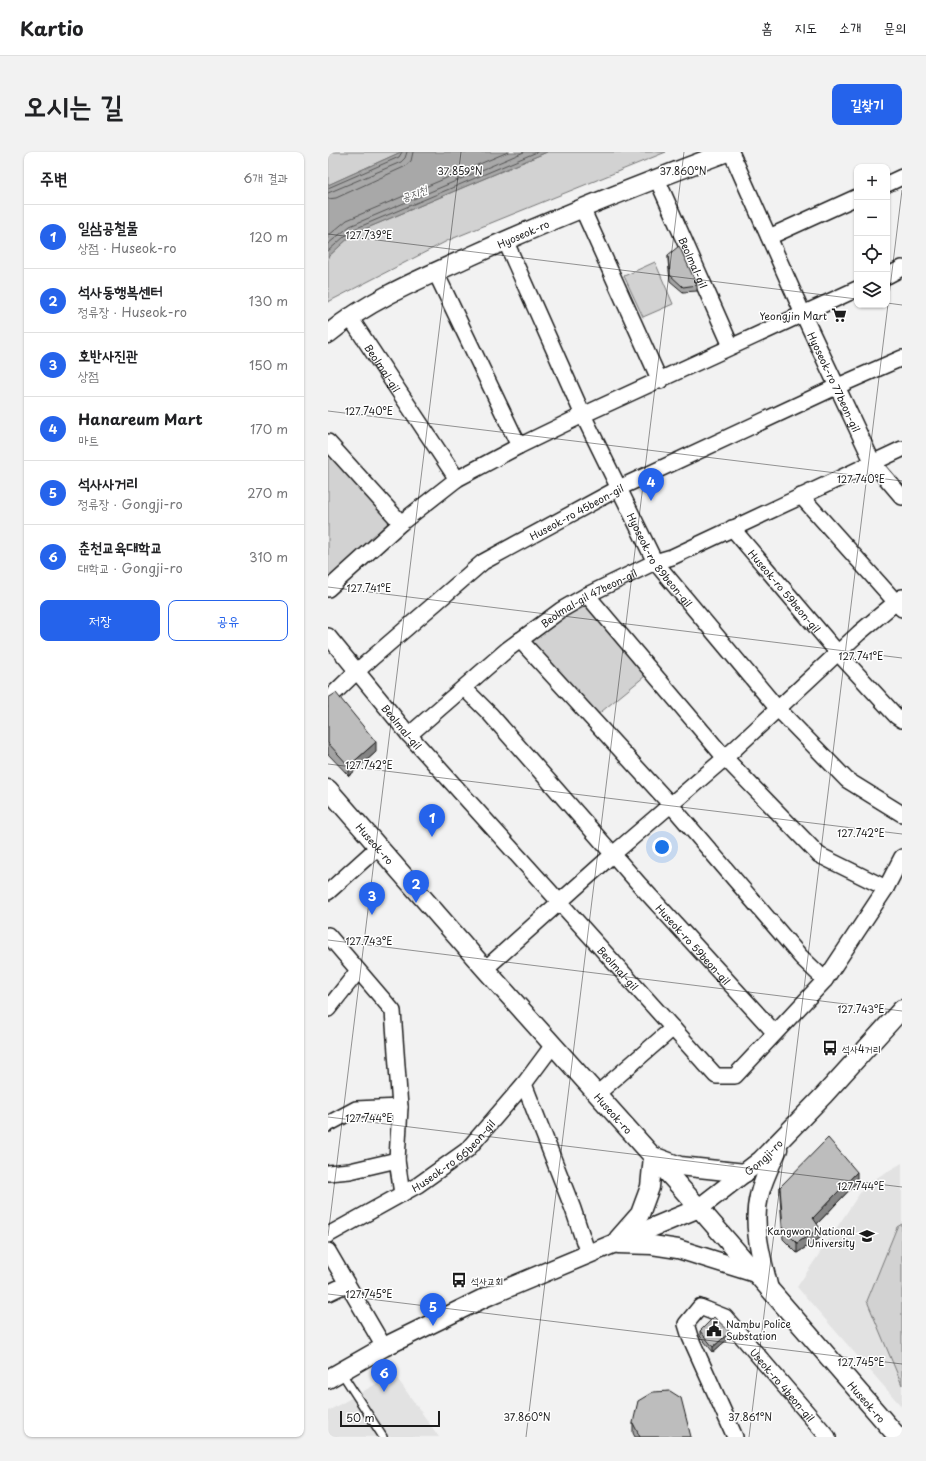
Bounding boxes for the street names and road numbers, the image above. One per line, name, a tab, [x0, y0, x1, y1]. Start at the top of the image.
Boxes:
street label: Hyoseok-ro	[494, 215, 552, 251]
street label: Beolmal-gil	[676, 234, 712, 290]
street label: Hyoseok-ro 77beon-gil	[805, 329, 865, 434]
street label: Beolmal-gil	[362, 341, 405, 395]
street label: Huseok-ro 45beon-gil	[526, 480, 626, 543]
street label: Hyoseok-ro 89beon-gil	[624, 510, 697, 610]
street label: Huseok-ro 59beon-gil	[745, 546, 825, 635]
street label: Beolmal-gil 47beon-gil	[537, 564, 639, 630]
street label: Beolmal-gil	[379, 701, 426, 752]
street label: Huseok-ro	[353, 819, 398, 867]
street label: Huseok-ro 59beon-gil	[653, 900, 735, 988]
street label: Beolmal-gil	[595, 942, 642, 993]
street label: Huseok-ro	[591, 1089, 637, 1137]
street label: Huseok-ro 66beon-gil	[408, 1116, 498, 1195]
street label: Gongji-ro	[741, 1135, 786, 1178]
street label: Useok-ro 4beon-gil	[747, 1344, 819, 1424]
street label: Huseok-ro	[845, 1378, 890, 1426]

